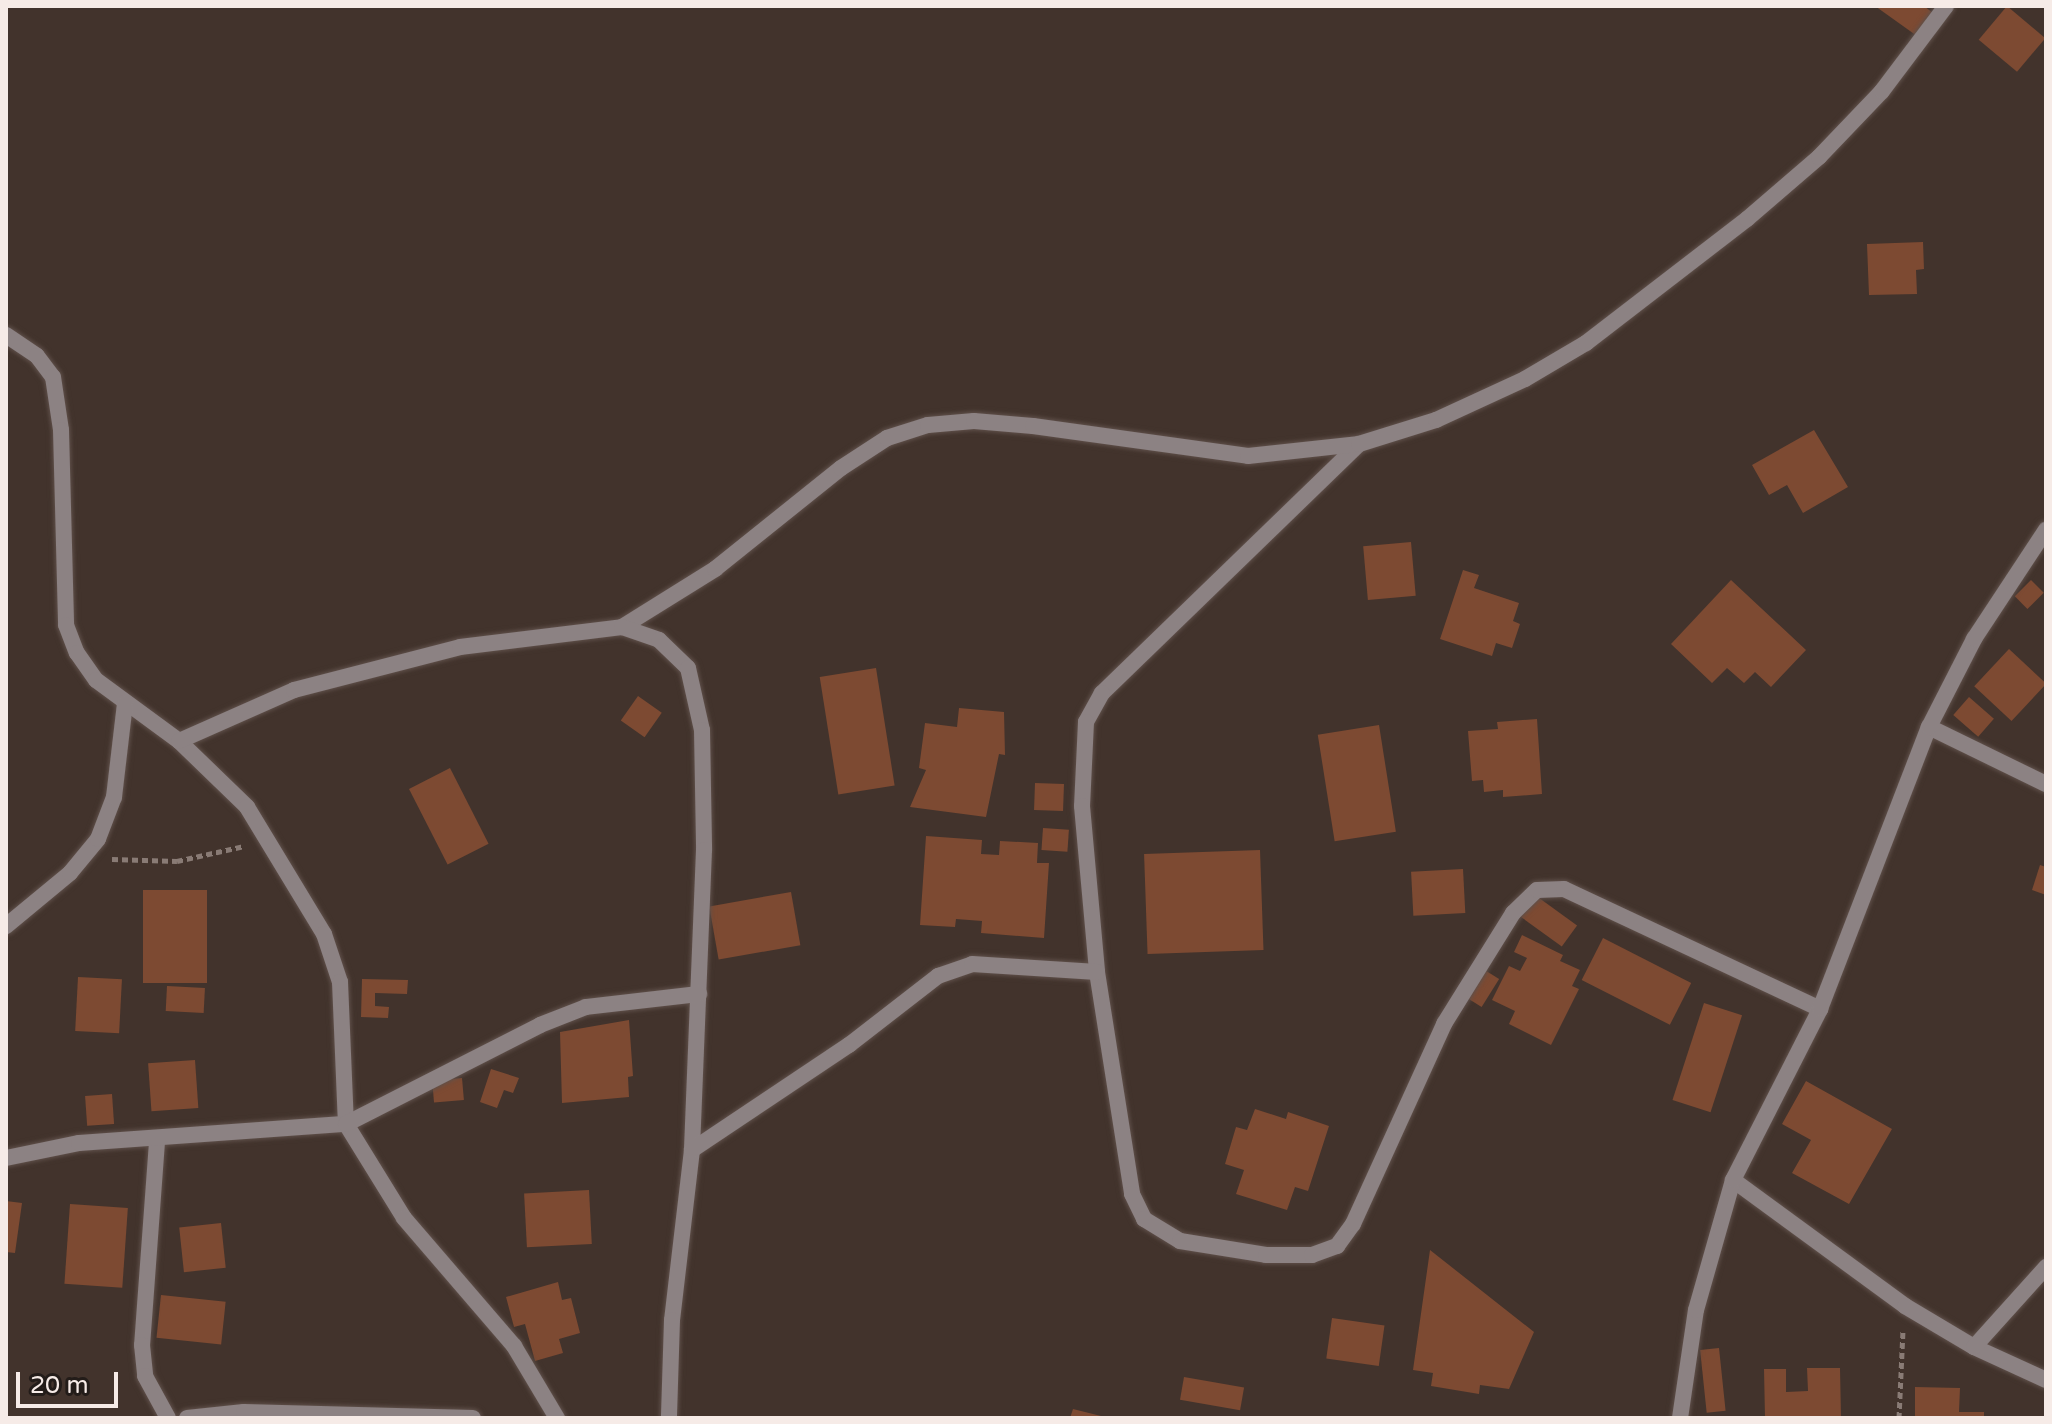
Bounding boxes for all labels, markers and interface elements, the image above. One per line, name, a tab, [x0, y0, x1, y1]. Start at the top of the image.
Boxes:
scale bar	[20, 1356, 122, 1406]
text: 20 m	[30, 1371, 88, 1400]

